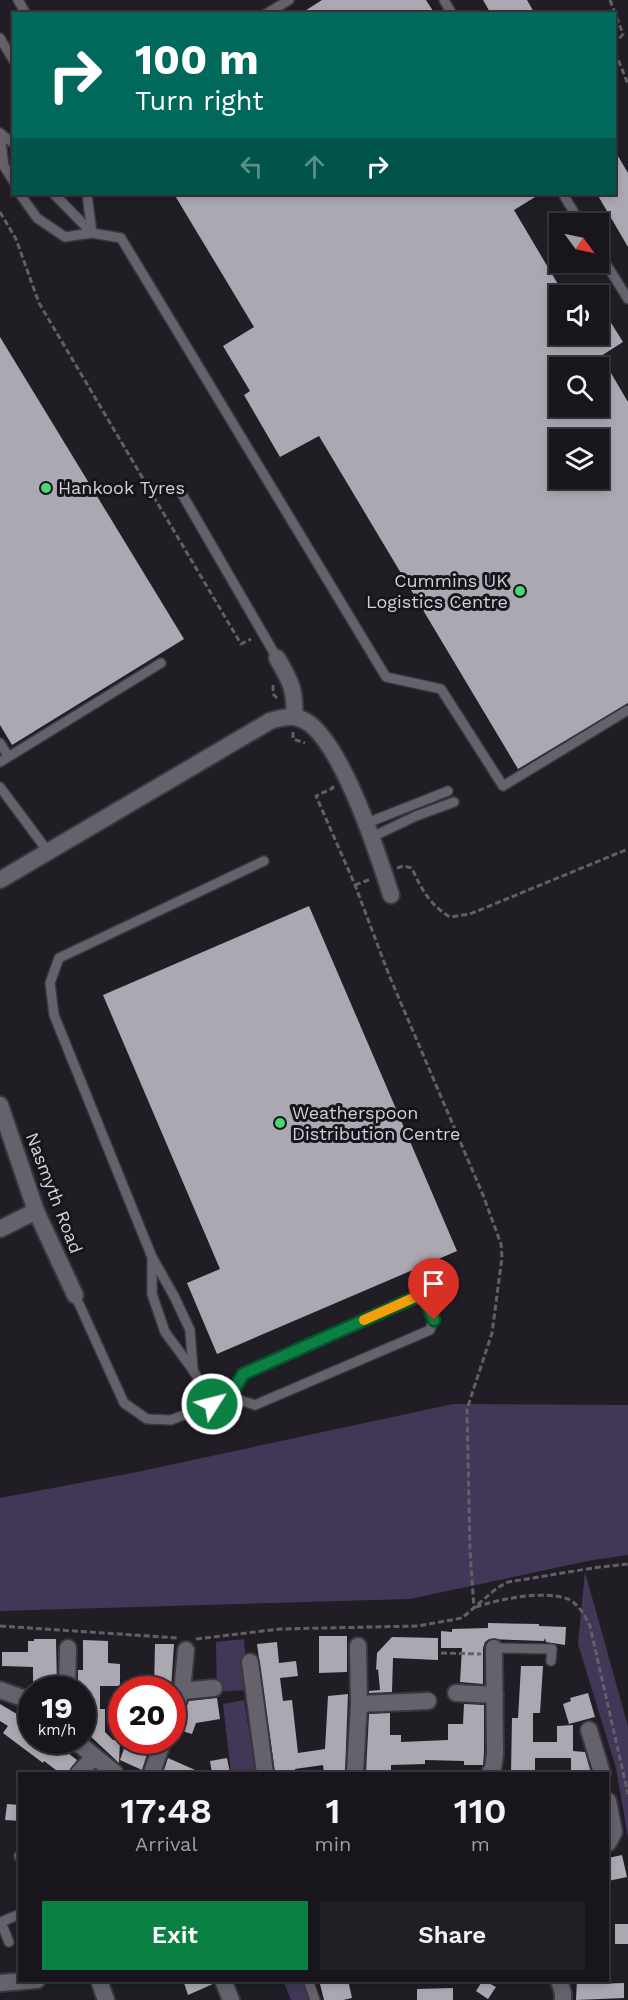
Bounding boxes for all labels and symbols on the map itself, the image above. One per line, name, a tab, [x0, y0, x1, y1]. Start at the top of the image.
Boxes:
north arrow	[549, 213, 609, 273]
place label: Hankook Tyres	[58, 477, 185, 498]
marker: Hankook Tyres	[39, 481, 53, 495]
place label: Cummins UK Logistics Centre	[366, 570, 508, 612]
marker: Cummins UK Logistics Centre	[513, 584, 527, 598]
place label: Weatherspoon Distribution Centre	[292, 1102, 460, 1144]
marker: Weatherspoon Distribution Centre	[273, 1116, 287, 1130]
street label: Nasmyth Road	[22, 1129, 87, 1256]
pin	[408, 1258, 459, 1320]
position arrow	[180, 1372, 244, 1436]
speed limit sign: 20	[108, 1676, 186, 1754]

